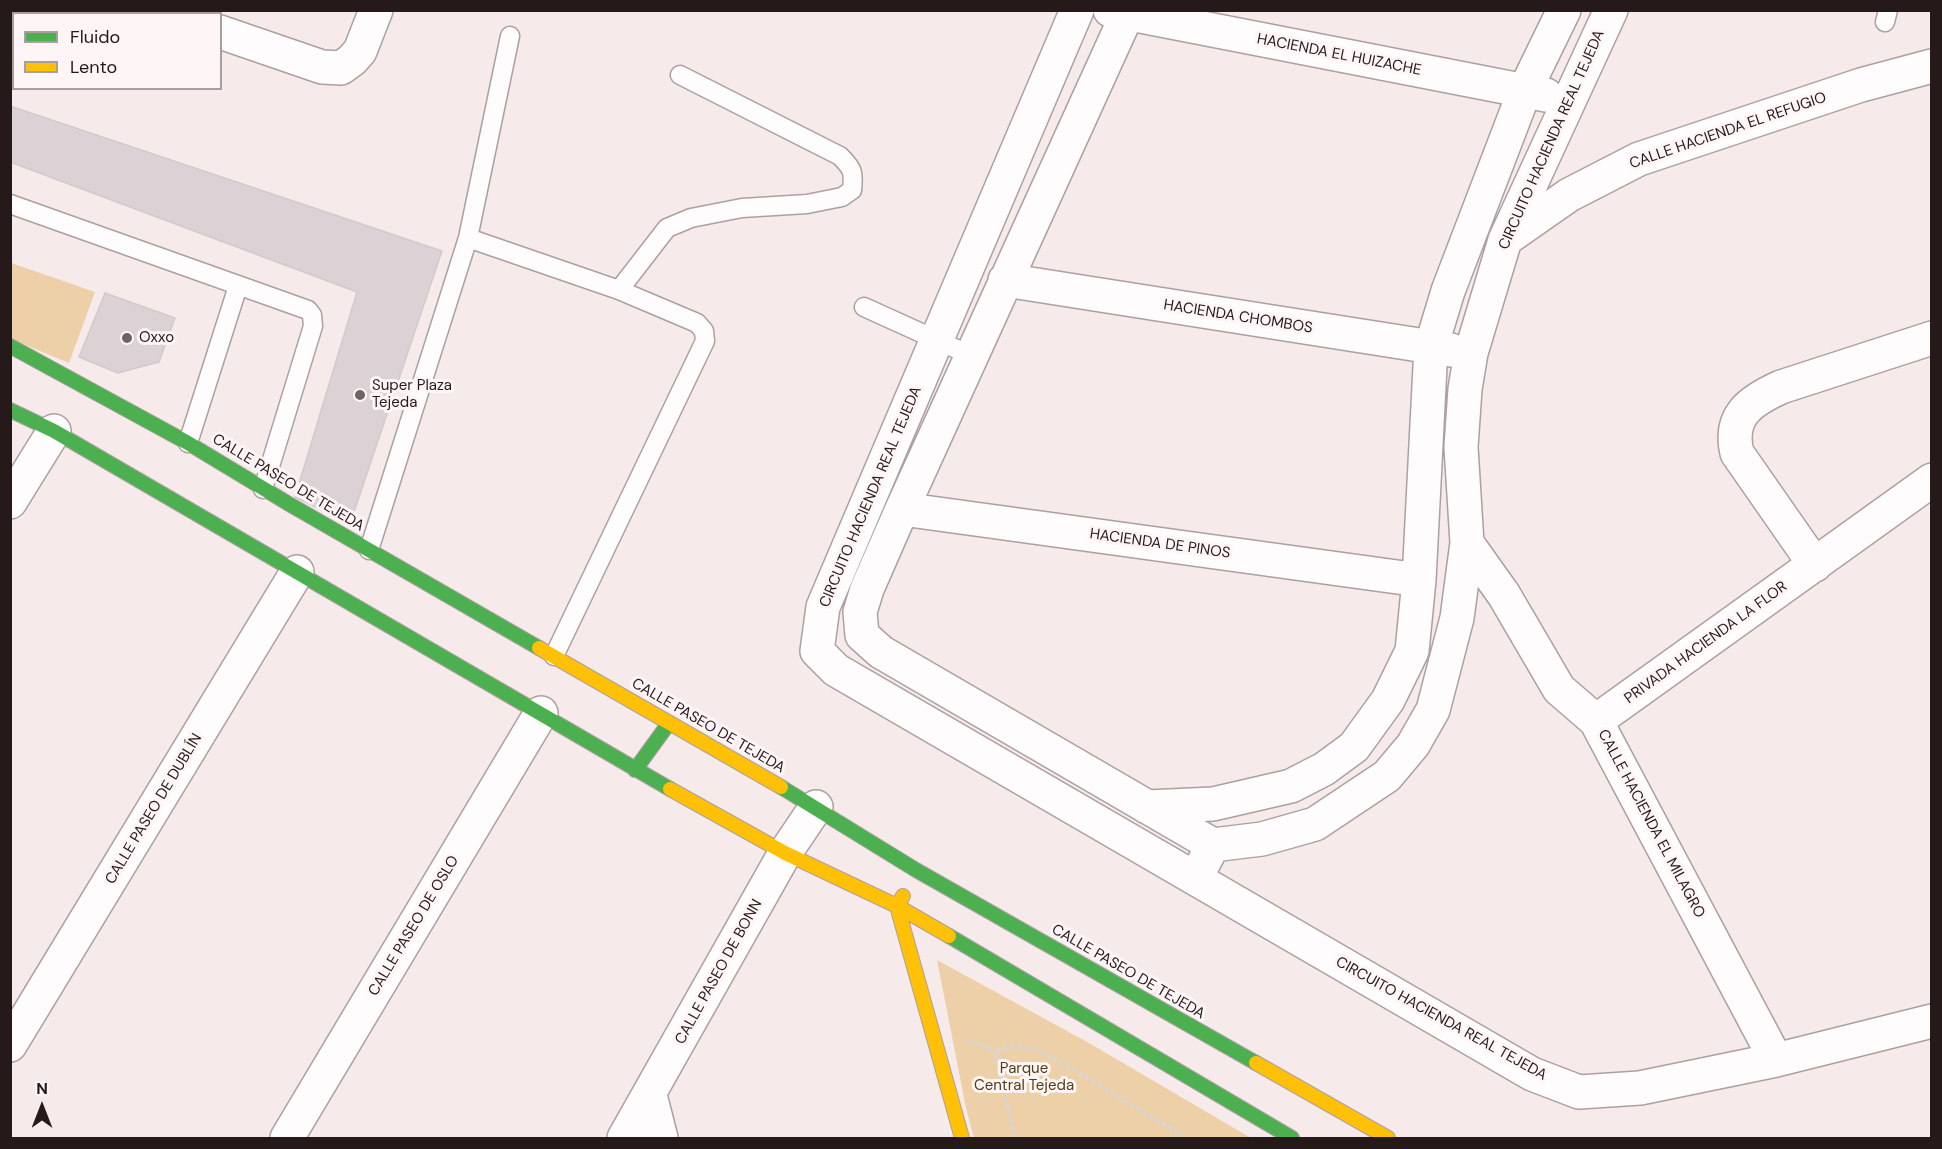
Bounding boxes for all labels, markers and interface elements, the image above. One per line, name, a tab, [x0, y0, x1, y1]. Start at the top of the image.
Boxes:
legend	[12, 12, 222, 90]
text: Fluido	[70, 25, 120, 49]
street label: CIRCUITO HACIENDA REAL TEJEDA	[1495, 27, 1609, 253]
street label: HACIENDA EL HUIZACHE	[1255, 30, 1423, 80]
text: Lento	[70, 55, 117, 79]
street label: CALLE HACIENDA EL REFUGIO	[1627, 89, 1829, 173]
street label: HACIENDA CHOMBOS	[1162, 296, 1314, 338]
place label: Oxxo	[139, 329, 174, 347]
marker: Oxxo	[120, 331, 134, 345]
place label: Super Plaza Tejeda	[372, 377, 452, 412]
street label: CIRCUITO HACIENDA REAL TEJEDA	[816, 384, 926, 610]
marker: Super Plaza Tejeda	[353, 388, 367, 402]
street label: CALLE PASEO DE TEJEDA	[209, 430, 367, 536]
street label: HACIENDA DE PINOS	[1089, 525, 1231, 563]
street label: PRIVADA HACIENDA LA FLOR	[1621, 578, 1791, 708]
street label: CALLE PASEO DE TEJEDA	[628, 675, 788, 777]
street label: CALLE HACIENDA EL MILAGRO	[1594, 727, 1708, 921]
street label: CALLE PASEO DE DUBLÍN	[102, 730, 206, 888]
street label: CALLE PASEO DE OSLO	[365, 853, 463, 999]
street label: CALLE PASEO DE BONN	[672, 896, 766, 1048]
street label: CALLE PASEO DE TEJEDA	[1048, 921, 1208, 1023]
street label: CIRCUITO HACIENDA REAL TEJEDA	[1332, 953, 1550, 1085]
park label: Parque Central Tejeda	[974, 1060, 1074, 1095]
north arrow	[12, 1077, 72, 1137]
text: N	[36, 1078, 48, 1099]

